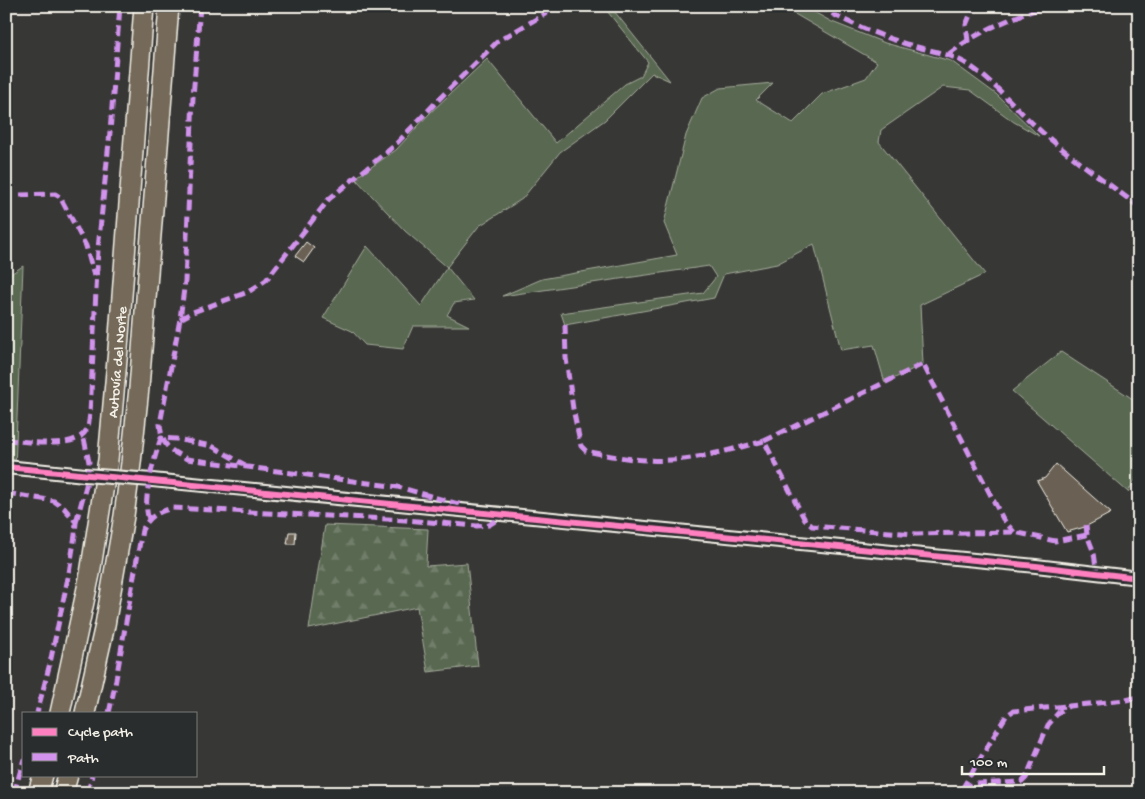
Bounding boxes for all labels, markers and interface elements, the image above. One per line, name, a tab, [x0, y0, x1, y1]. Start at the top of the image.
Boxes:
street label: Autovía del Norte	[105, 306, 132, 419]
legend	[22, 712, 198, 776]
text: Cycle path	[68, 724, 133, 742]
scale bar	[962, 744, 1105, 776]
text: Path	[67, 750, 99, 768]
text: 100 m	[969, 754, 1008, 772]

